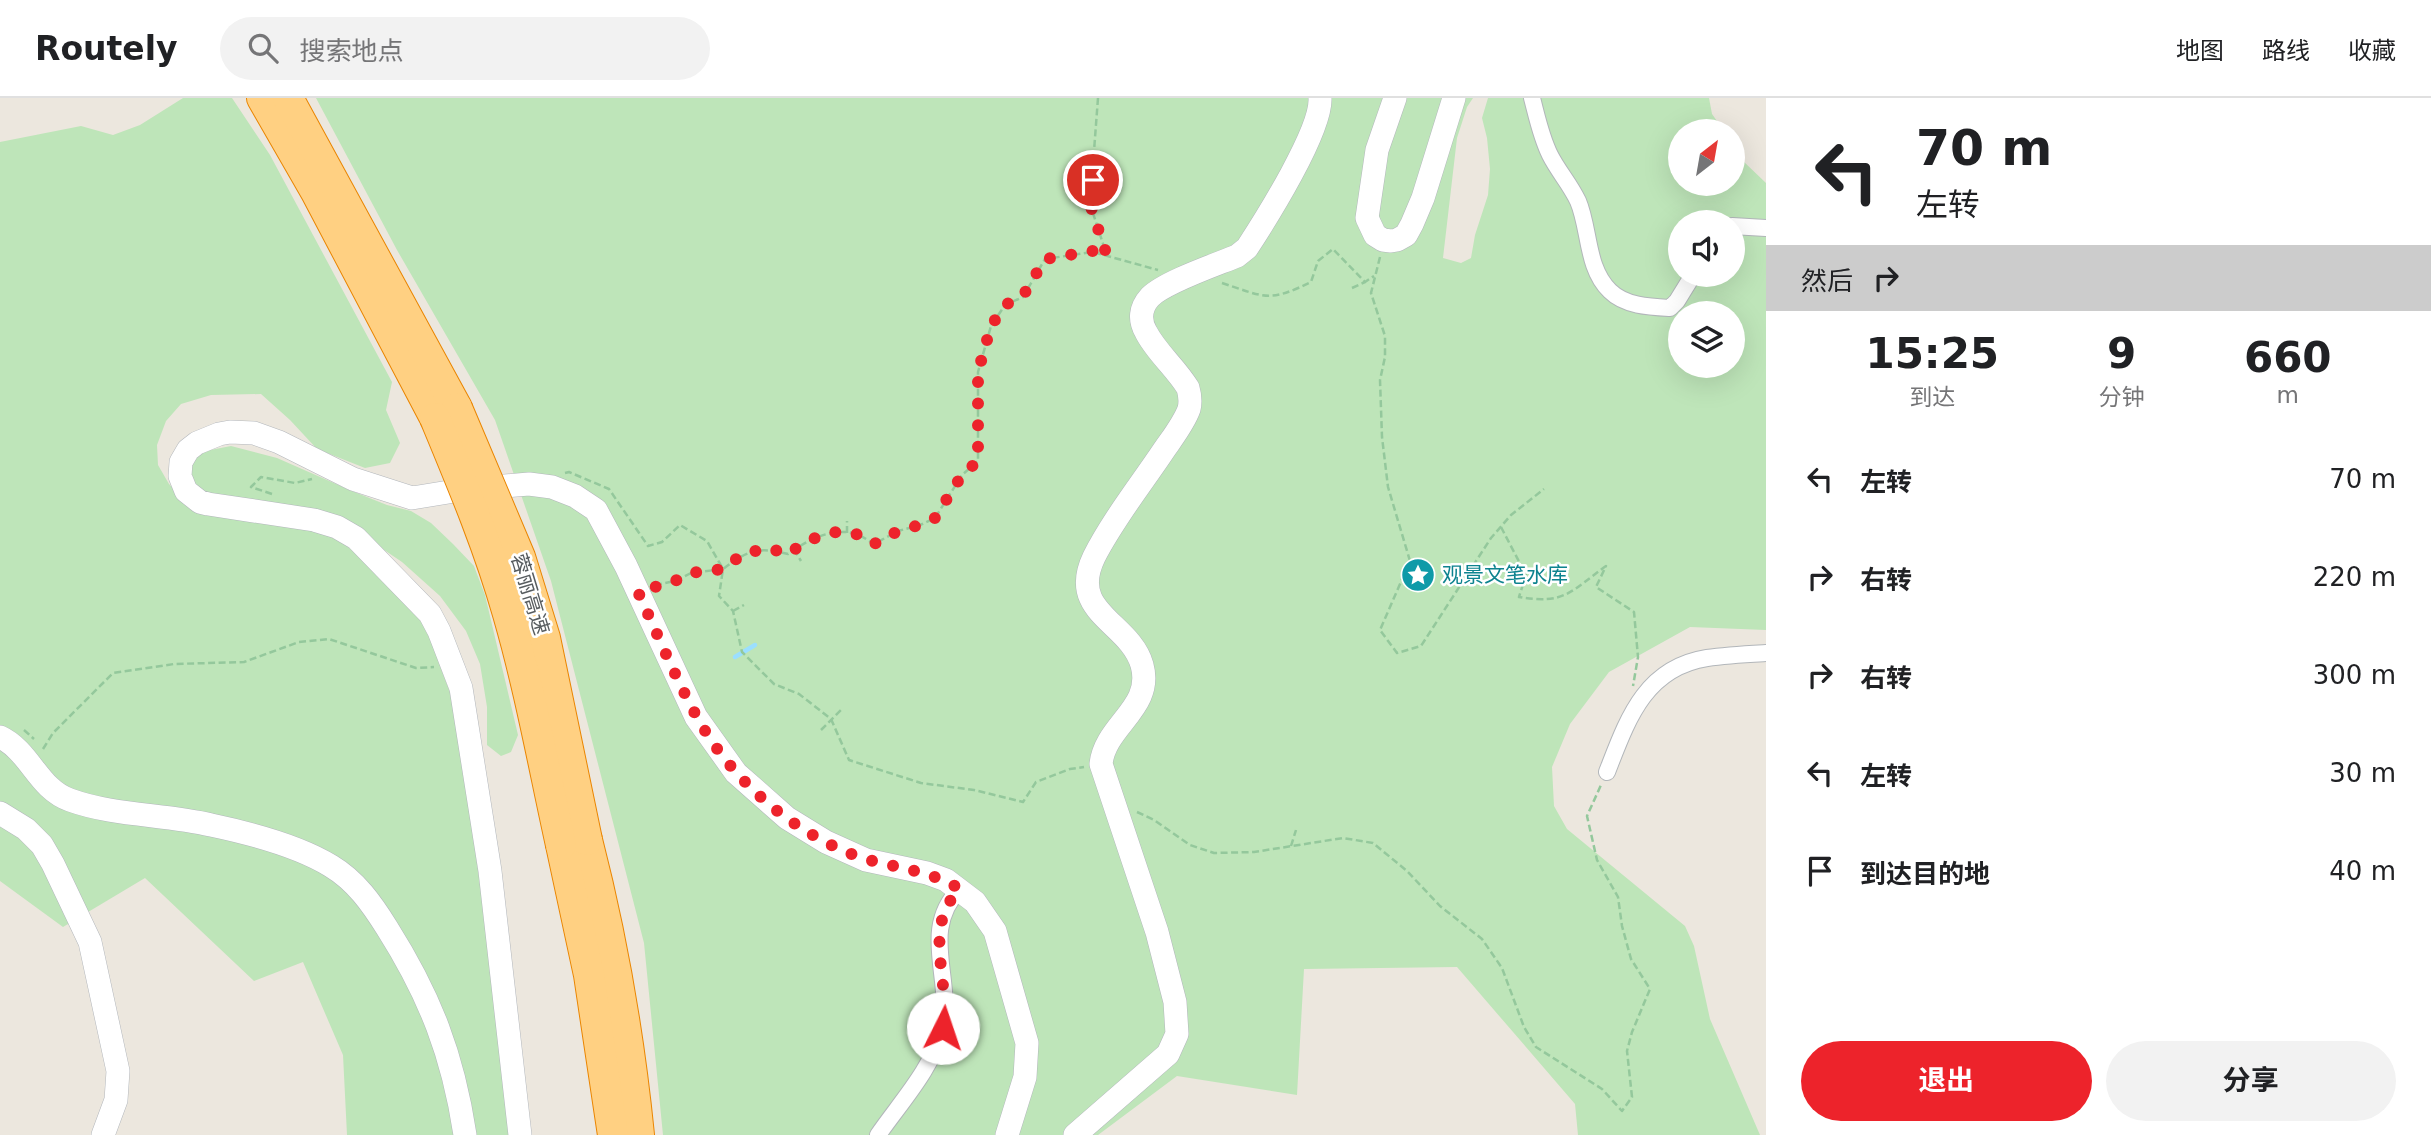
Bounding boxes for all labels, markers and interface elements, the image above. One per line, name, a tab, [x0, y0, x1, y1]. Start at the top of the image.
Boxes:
search box	[220, 17, 710, 80]
text: Routely	[35, 29, 178, 68]
icon: search	[244, 29, 282, 67]
text: 搜索地点	[300, 36, 404, 66]
text: 地图	[2176, 37, 2224, 65]
text: 路线	[2262, 37, 2310, 65]
text: 收藏	[2348, 37, 2396, 65]
north arrow	[1668, 119, 1745, 196]
map controls	[1668, 119, 1745, 378]
text: 70 m	[1916, 120, 2052, 177]
icon: left	[1801, 126, 1892, 217]
pin	[1063, 150, 1123, 210]
icon: arrive	[1074, 161, 1112, 199]
text: 左转	[1916, 186, 1980, 224]
button: sound	[1668, 210, 1745, 287]
icon: right	[1867, 259, 1905, 297]
text: 然后	[1801, 266, 1853, 296]
button: layers	[1668, 301, 1745, 378]
text: 15:25	[1865, 329, 1999, 378]
text: 9	[2107, 329, 2136, 378]
text: 660	[2244, 333, 2332, 382]
text: m	[2277, 382, 2299, 408]
text: 到达	[1909, 384, 1955, 410]
text: 分钟	[2099, 384, 2145, 410]
icon: left	[1801, 460, 1839, 498]
text: 70 m	[2329, 464, 2396, 494]
text: 左转	[1860, 467, 1912, 497]
street label: 蓉丽高速	[506, 550, 554, 638]
place icon: 观景文笔水库	[1399, 556, 1437, 594]
icon: right	[1801, 558, 1839, 596]
text: 220 m	[2313, 562, 2396, 592]
place label: 观景文笔水库	[1442, 563, 1568, 587]
text: 右转	[1860, 565, 1912, 595]
icon: right	[1801, 656, 1839, 694]
text: 300 m	[2313, 660, 2396, 690]
text: 右转	[1860, 663, 1912, 693]
icon: left	[1801, 754, 1839, 792]
text: 30 m	[2329, 758, 2396, 788]
text: 左转	[1860, 761, 1912, 791]
icon: arrive	[1801, 852, 1839, 890]
text: 40 m	[2329, 856, 2396, 886]
text: 到达目的地	[1860, 859, 1990, 889]
position arrow	[906, 991, 980, 1065]
button: 退出	[1801, 1041, 2092, 1121]
button: 分享	[2106, 1041, 2396, 1121]

